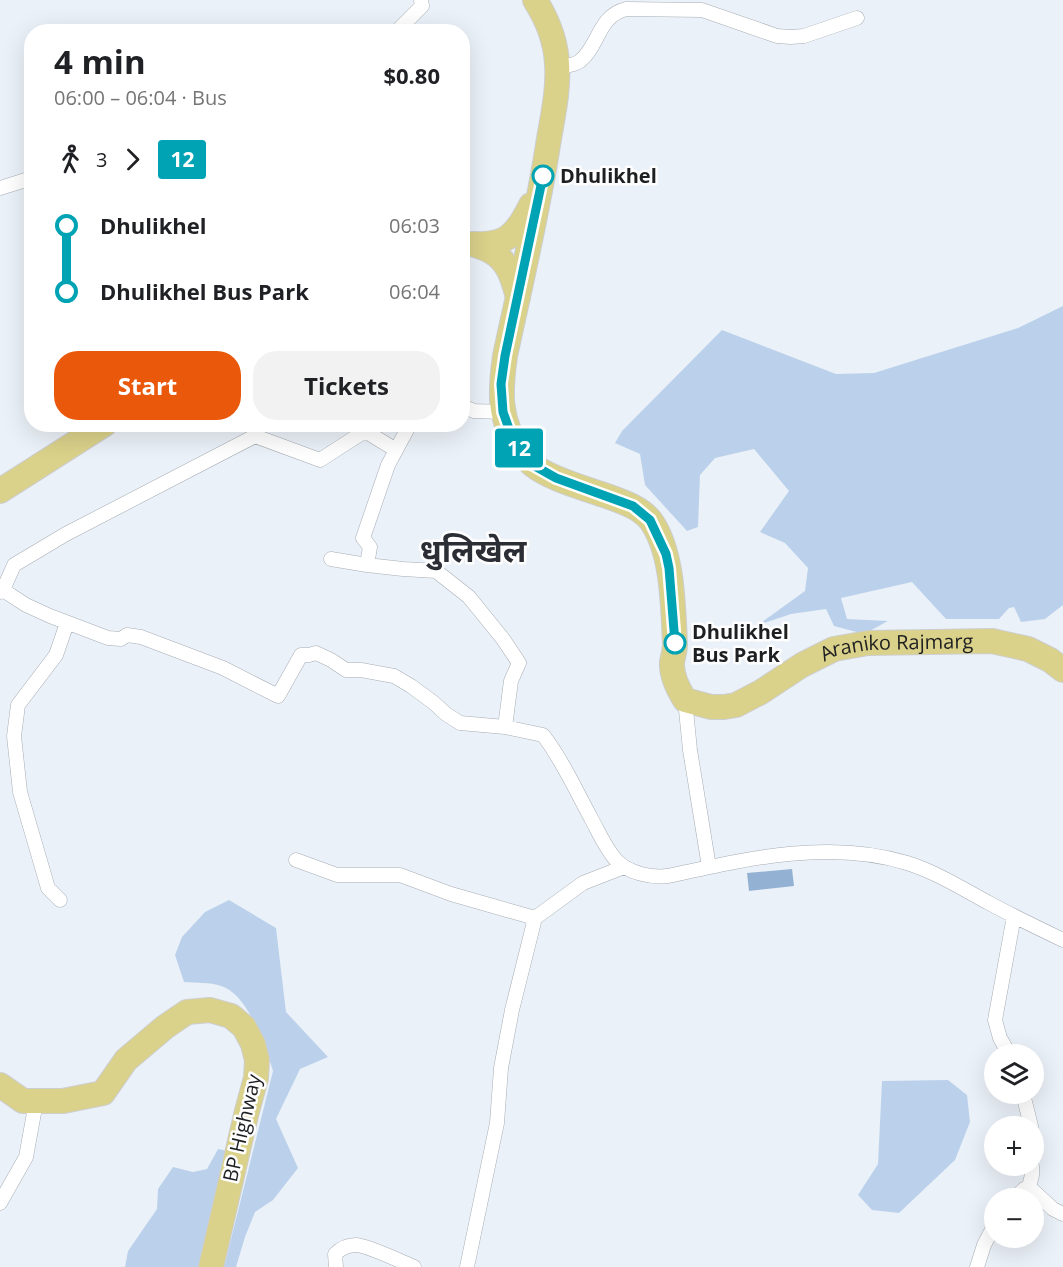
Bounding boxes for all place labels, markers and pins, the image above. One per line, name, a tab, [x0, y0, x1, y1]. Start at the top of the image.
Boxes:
place label: Dhulikhel	[560, 162, 657, 189]
marker: Dhulikhel	[532, 165, 554, 187]
place label: Dhulikhel Bus Park	[692, 618, 789, 668]
marker: Dhulikhel Bus Park	[664, 632, 686, 654]

